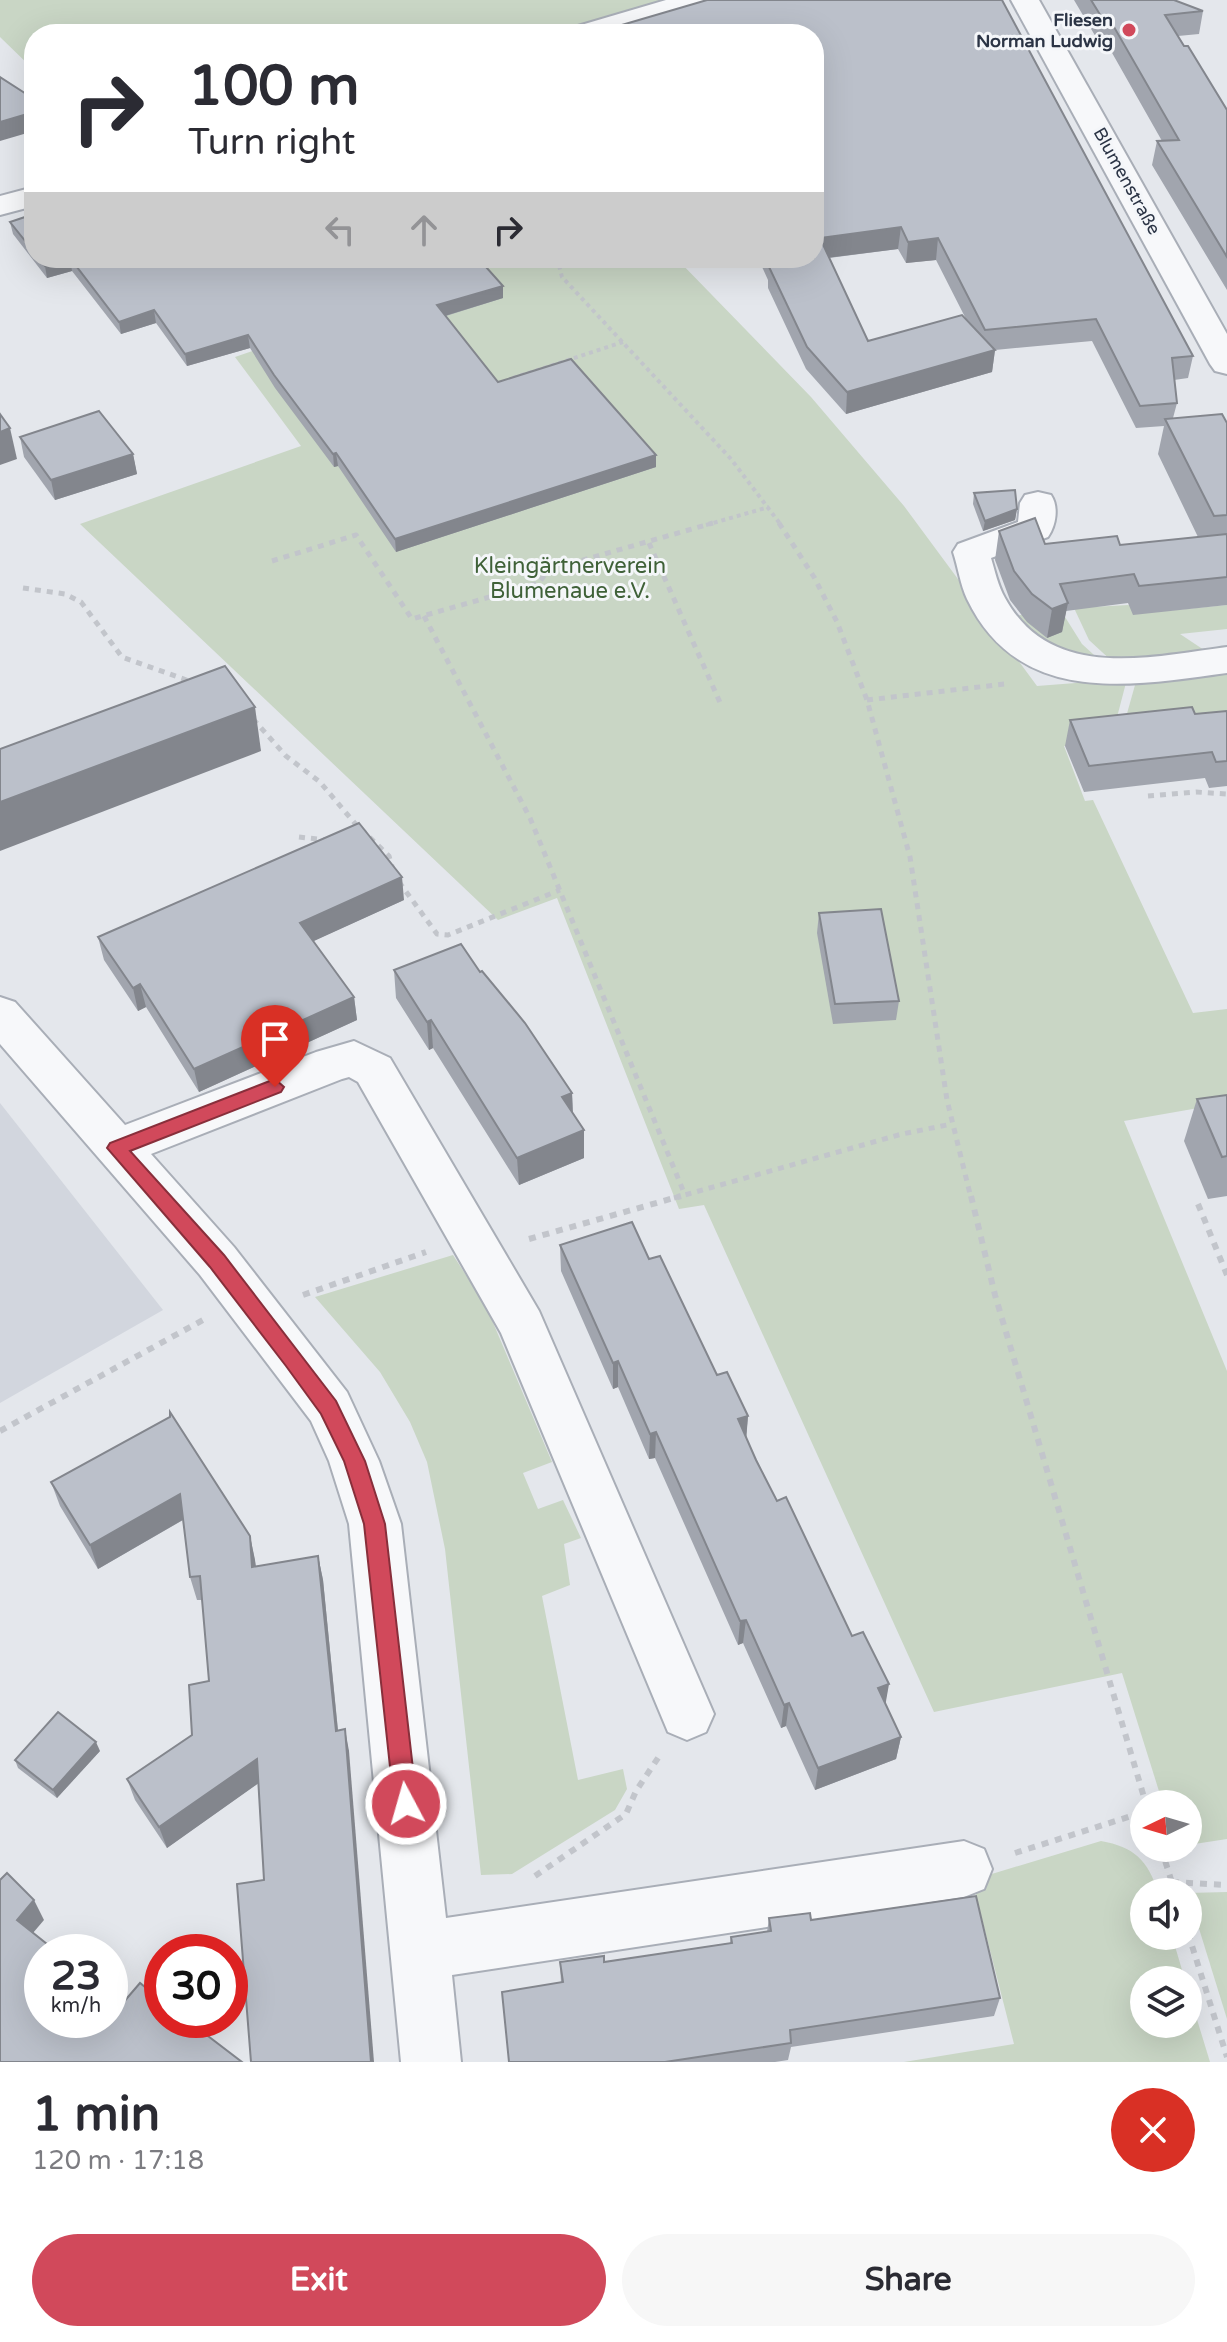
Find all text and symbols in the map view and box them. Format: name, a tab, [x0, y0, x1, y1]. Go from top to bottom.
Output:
place label: Fliesen Norman Ludwig	[976, 9, 1113, 52]
marker: Fliesen Norman Ludwig	[1120, 21, 1138, 39]
text: 100 m	[188, 53, 359, 120]
icon: right	[56, 56, 160, 160]
text: Turn right	[188, 121, 355, 164]
street label: Blumenstraße	[1089, 124, 1165, 238]
icon: left	[318, 208, 362, 252]
icon: ahead	[402, 208, 446, 252]
icon: right	[486, 208, 530, 252]
park label: Kleingärtnerverein Blumenaue e.V.	[474, 553, 666, 604]
pin	[241, 1005, 309, 1087]
icon: arrive	[253, 1017, 297, 1061]
position arrow	[364, 1762, 448, 1846]
north arrow	[1130, 1790, 1202, 1862]
map controls	[1130, 1790, 1202, 2038]
button: sound	[1130, 1878, 1202, 1950]
speed limit sign: 30	[144, 1934, 248, 2038]
text: 23	[51, 1952, 101, 2000]
button: layers	[1130, 1966, 1202, 2038]
text: km/h	[51, 1994, 101, 2018]
text: 1 min	[32, 2086, 160, 2144]
button: close	[1111, 2088, 1195, 2172]
text: 120 m · 17:18	[32, 2145, 204, 2176]
button: Exit	[32, 2234, 606, 2326]
button: Share	[622, 2234, 1195, 2326]

